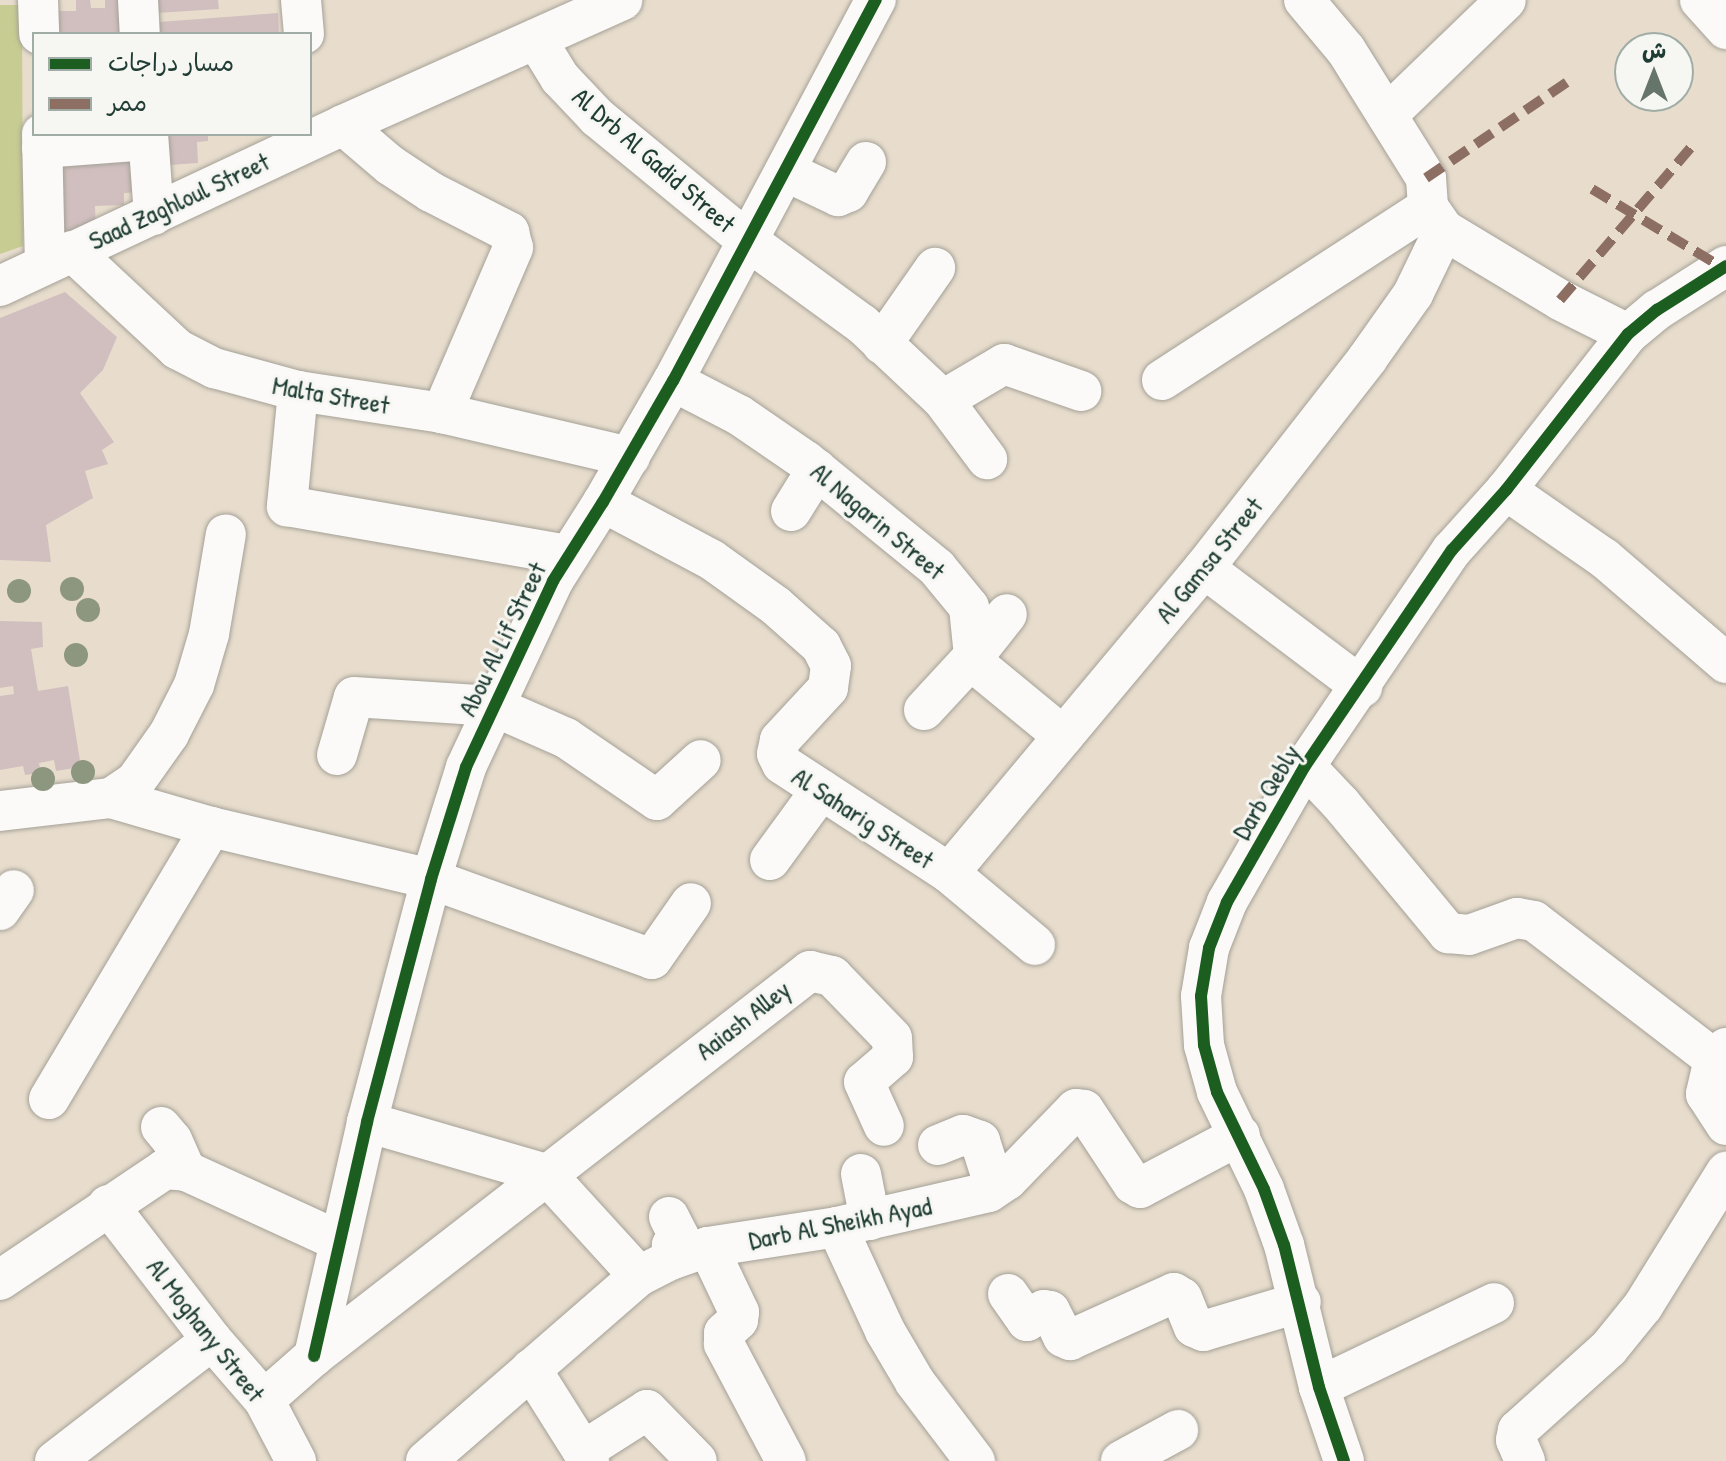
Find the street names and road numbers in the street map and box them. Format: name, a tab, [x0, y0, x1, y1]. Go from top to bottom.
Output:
street label: Al Drb Al Gadid Street	[566, 81, 742, 239]
street label: Saad Zaghloul Street	[84, 146, 274, 256]
street label: Malta Street	[270, 369, 392, 421]
street label: Al Nagarin Street	[805, 456, 951, 586]
street label: Al Gamsa Street	[1149, 491, 1269, 629]
street label: Abou Al Lif Street	[451, 557, 553, 721]
street label: Darb Qebly	[1226, 739, 1306, 845]
street label: Al Saharig Street	[786, 761, 940, 875]
street label: Aaiash Alley	[690, 974, 796, 1066]
street label: Darb Al Sheikh Ayad	[746, 1190, 934, 1256]
street label: Al Moghany Street	[140, 1252, 272, 1408]

